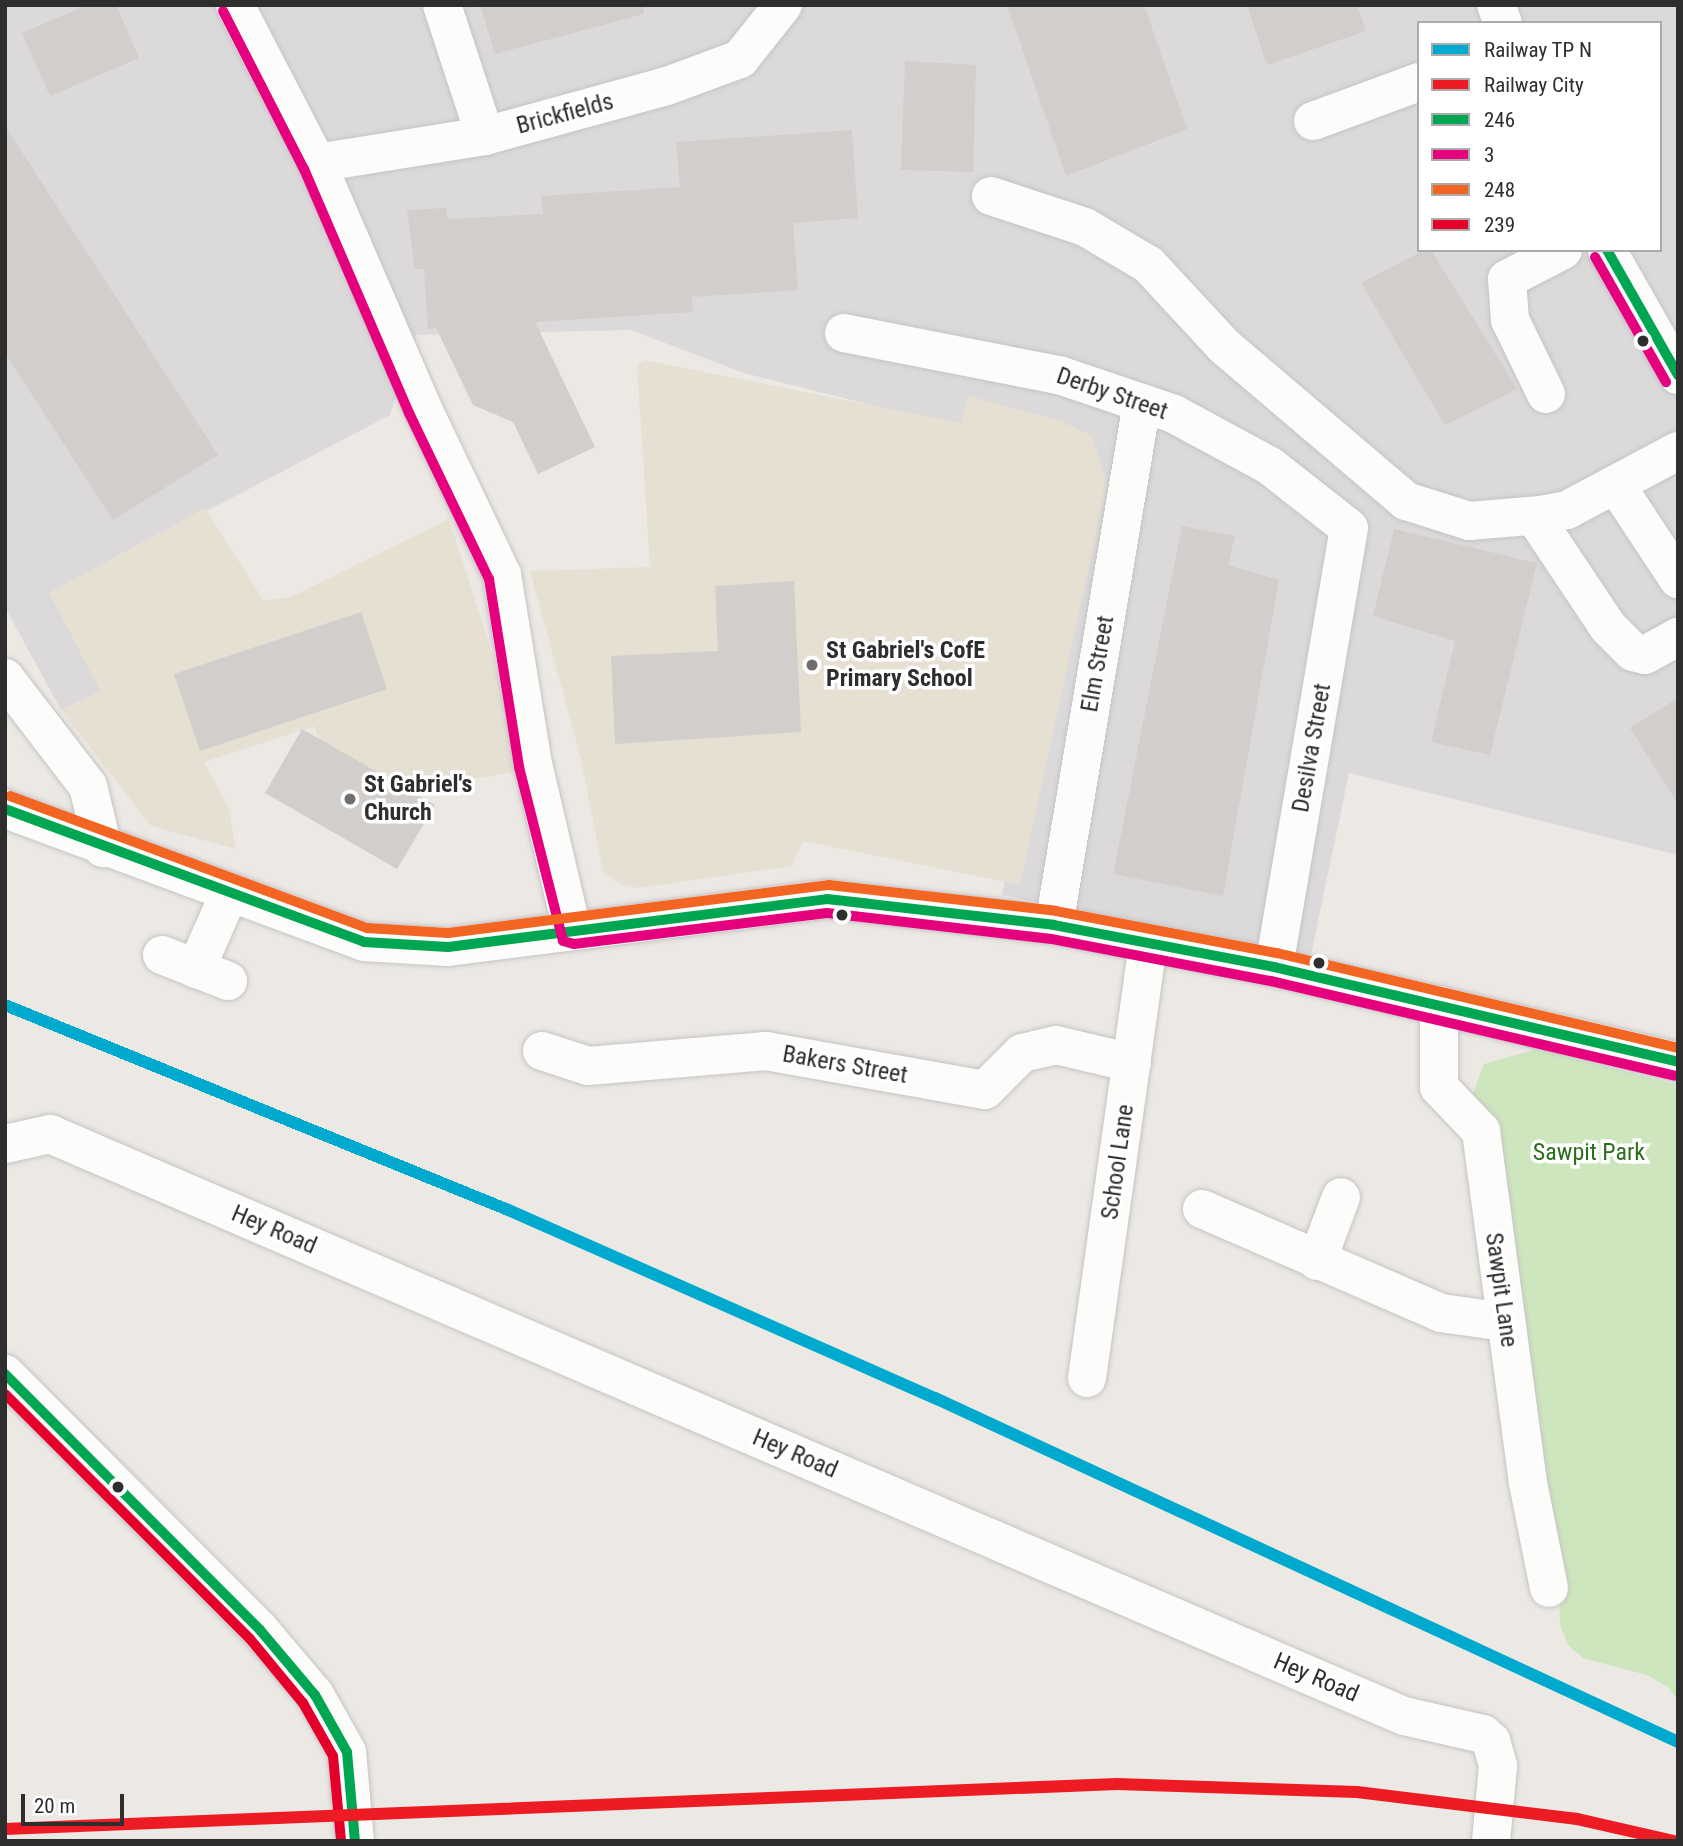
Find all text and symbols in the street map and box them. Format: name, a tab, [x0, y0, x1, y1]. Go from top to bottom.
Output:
legend	[1417, 21, 1662, 252]
text: Railway TP N	[1484, 38, 1592, 62]
text: Railway City	[1484, 73, 1584, 97]
street label: Brickfields	[513, 87, 617, 141]
text: 246	[1484, 108, 1515, 132]
text: 3	[1484, 143, 1494, 167]
text: 248	[1484, 178, 1515, 202]
text: 239	[1484, 213, 1515, 237]
unlabelled marker	[1636, 334, 1650, 348]
street label: Derby Street	[1053, 362, 1171, 426]
street label: Elm Street	[1075, 614, 1121, 714]
place label: St Gabriel's CofE Primary School	[826, 637, 985, 693]
marker: St Gabriel's CofE Primary School	[804, 657, 820, 673]
street label: Desilva Street	[1287, 681, 1337, 815]
place label: St Gabriel's Church	[364, 771, 472, 827]
marker: St Gabriel's Church	[342, 791, 358, 807]
unlabelled marker	[835, 908, 849, 922]
unlabelled marker	[1312, 956, 1326, 970]
street label: Bakers Street	[780, 1040, 910, 1090]
street label: School Lane	[1096, 1103, 1140, 1221]
park label: Sawpit Park	[1533, 1139, 1645, 1167]
street label: Hey Road	[227, 1199, 321, 1261]
street label: Sawpit Lane	[1479, 1231, 1523, 1349]
street label: Hey Road	[748, 1423, 842, 1485]
unlabelled marker	[111, 1480, 125, 1494]
street label: Hey Road	[1269, 1647, 1363, 1709]
scale bar	[24, 1780, 128, 1824]
text: 20 m	[34, 1794, 75, 1818]

